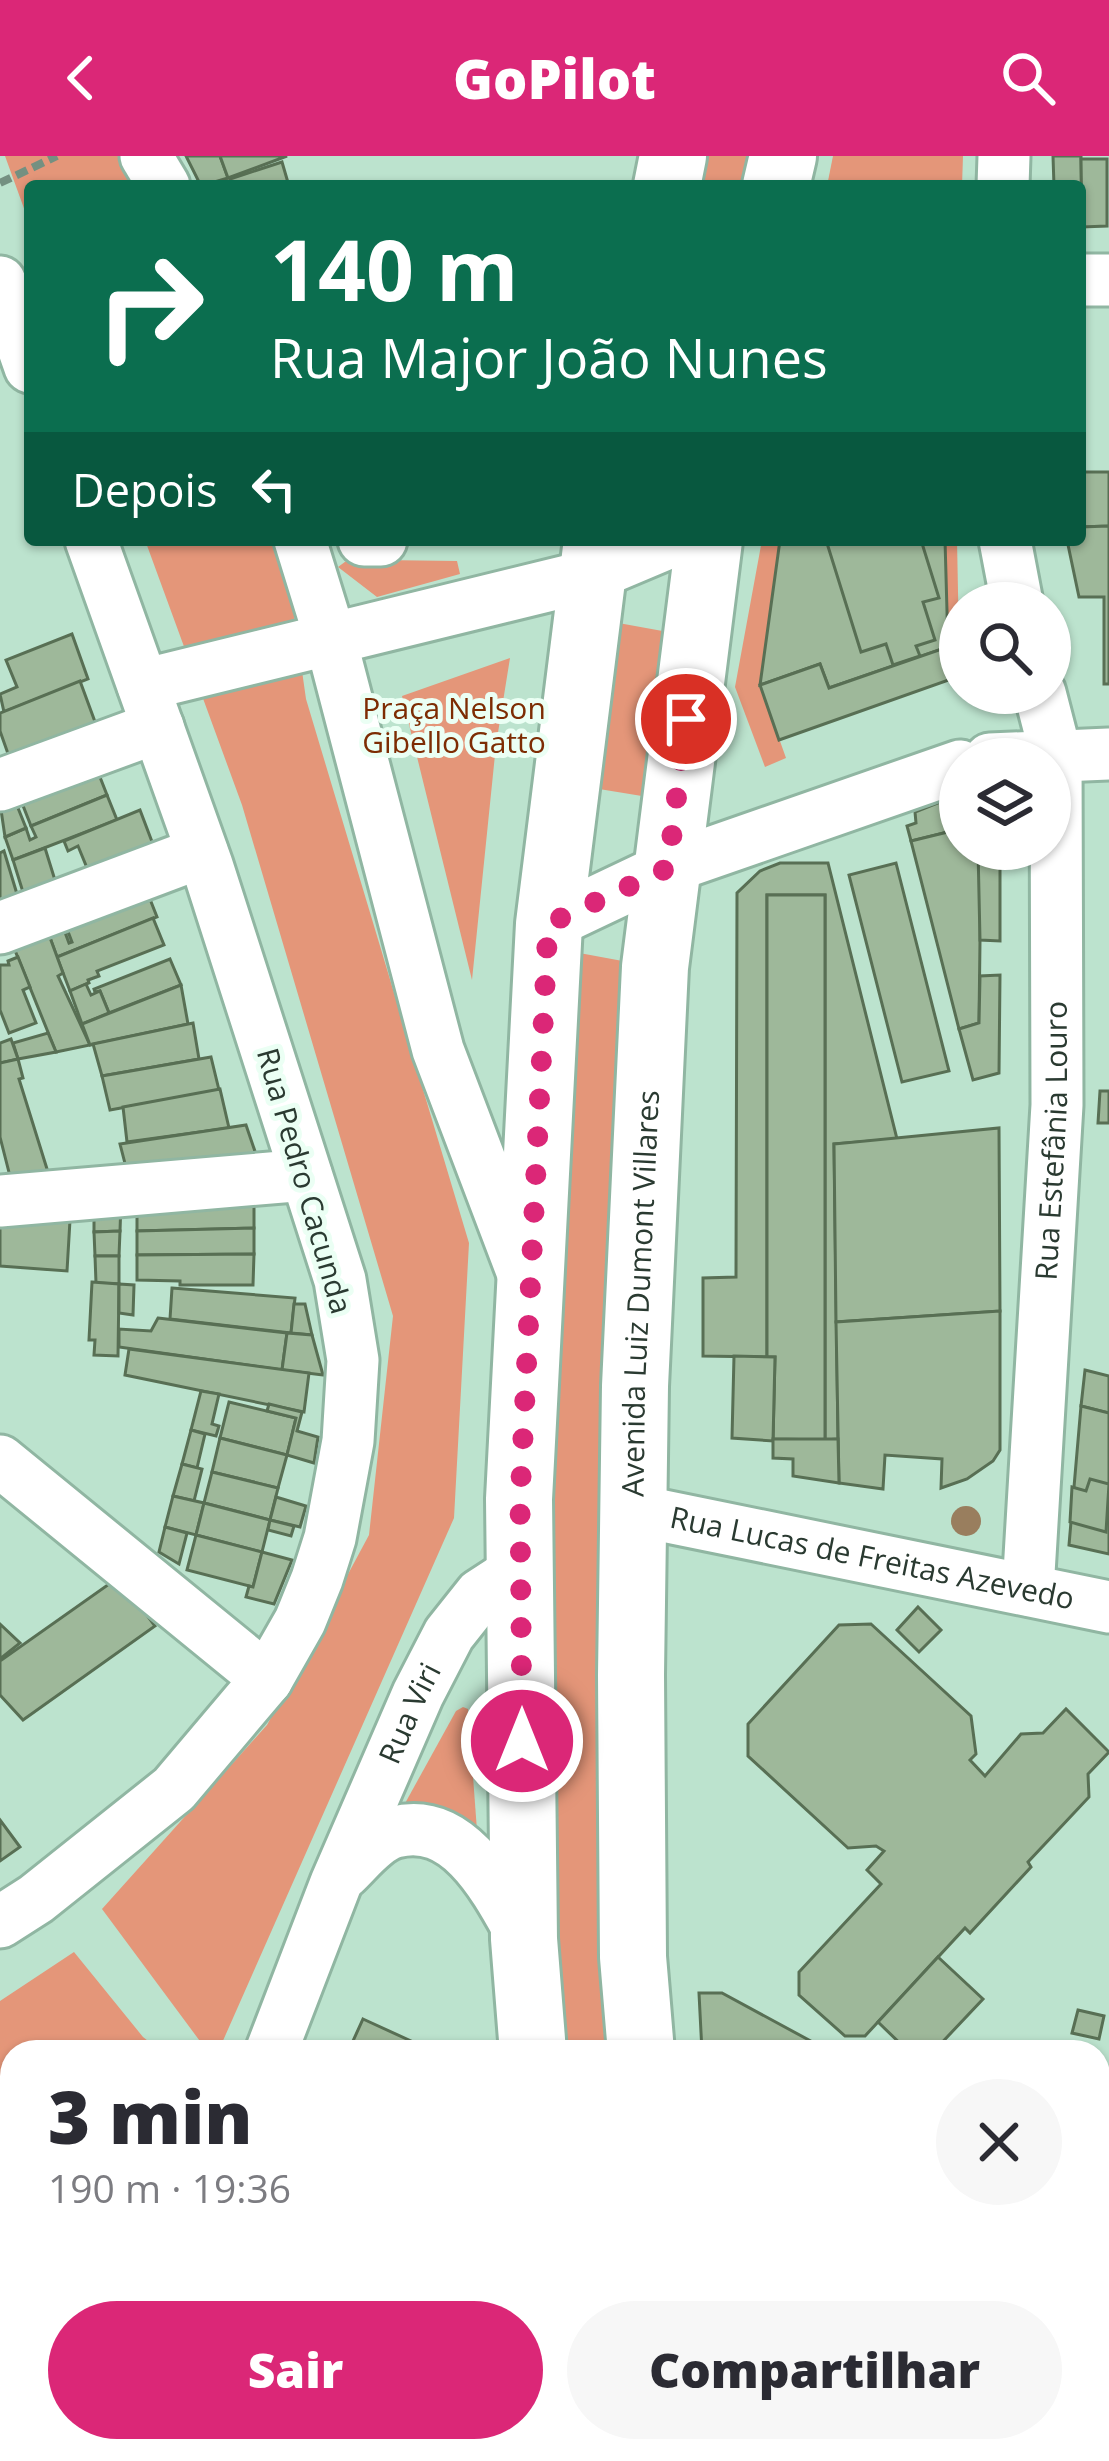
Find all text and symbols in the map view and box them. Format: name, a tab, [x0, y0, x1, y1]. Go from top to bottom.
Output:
text: GoPilot	[453, 41, 656, 115]
icon: back	[48, 45, 114, 111]
icon: search	[995, 45, 1061, 111]
text: 140 m	[270, 211, 518, 326]
icon: right	[72, 228, 228, 384]
text: Rua Major João Nunes	[270, 320, 828, 394]
icon: left	[241, 456, 307, 522]
text: Depois	[72, 459, 217, 520]
map controls	[939, 582, 1071, 870]
button: search	[939, 582, 1071, 714]
pin	[635, 668, 737, 770]
icon: arrive	[653, 686, 719, 752]
park label: Praça Nelson Gibello Gatto	[362, 687, 546, 762]
button: layers	[939, 738, 1071, 870]
street label: Rua Estefânia Louro	[1025, 1001, 1076, 1281]
street label: Rua Pedro Cacunda	[248, 1043, 363, 1318]
street label: Avenida Luiz Dumont Villares	[611, 1089, 668, 1497]
street label: Rua Lucas de Freitas Azevedo	[667, 1496, 1078, 1618]
street label: Rua Viri	[368, 1655, 450, 1770]
position arrow	[459, 1678, 585, 1804]
text: 3 min	[48, 2067, 253, 2165]
button: close	[936, 2079, 1062, 2205]
text: 190 m · 19:36	[48, 2161, 291, 2214]
button: Sair	[48, 2301, 543, 2439]
button: Compartilhar	[567, 2301, 1062, 2439]

